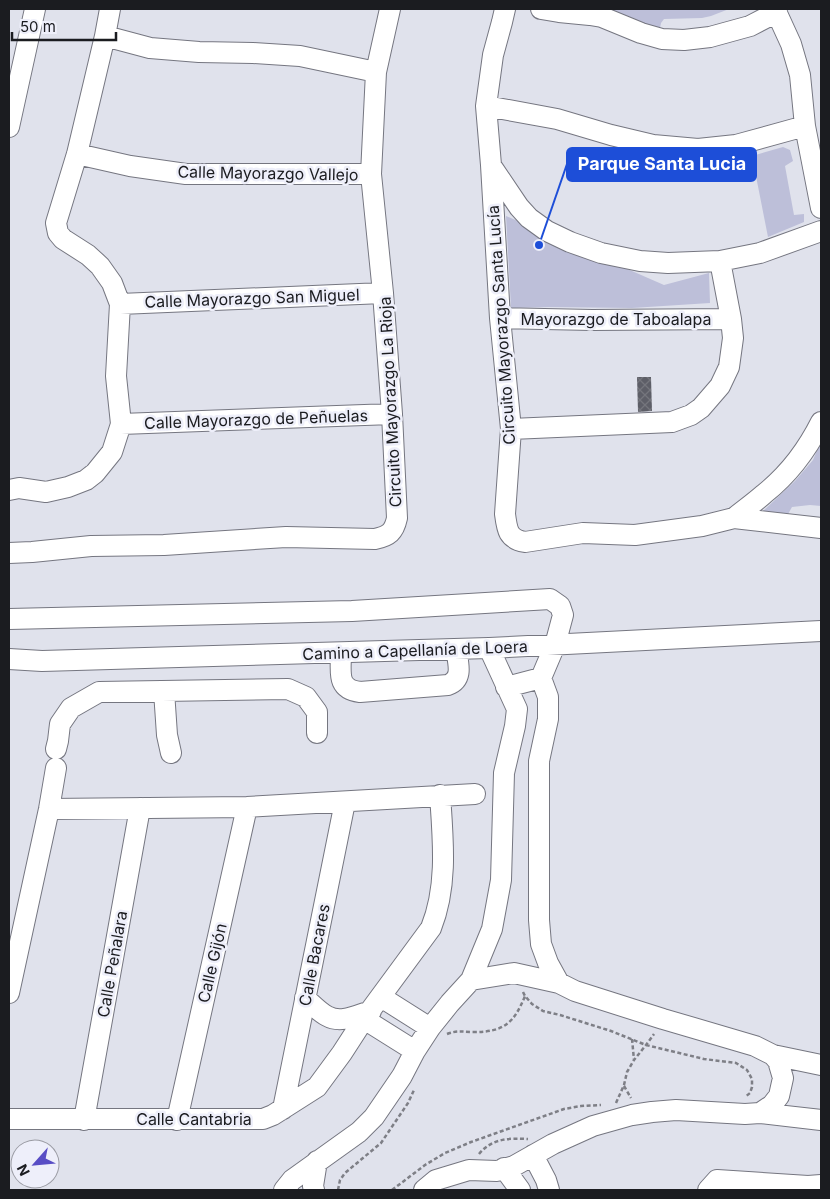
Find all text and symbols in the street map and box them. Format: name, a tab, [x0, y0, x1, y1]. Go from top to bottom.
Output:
scale bar	[12, 10, 116, 42]
text: 50 m	[20, 17, 56, 36]
callout: Parque Santa Lucia	[567, 148, 756, 181]
text: Parque Santa Lucia	[578, 153, 746, 174]
street label: Calle Mayorazgo Vallejo	[177, 161, 359, 185]
street label: Circuito Mayorazgo Santa Lucía	[483, 205, 519, 445]
street label: Calle Mayorazgo San Miguel	[144, 284, 360, 312]
street label: Circuito Mayorazgo La Rioja	[374, 296, 406, 508]
street label: Mayorazgo de Taboalapa	[520, 309, 712, 329]
street label: Calle Mayorazgo de Peñuelas	[144, 405, 368, 433]
street label: Camino a Capellanía de Loera	[302, 636, 528, 664]
street label: Calle Bacares	[294, 902, 334, 1008]
street label: Calle Peñalara	[93, 909, 131, 1019]
street label: Calle Gijón	[193, 921, 231, 1005]
street label: Calle Cantabria	[136, 1109, 252, 1129]
north arrow	[10, 1139, 60, 1189]
text: N	[13, 1162, 33, 1179]

